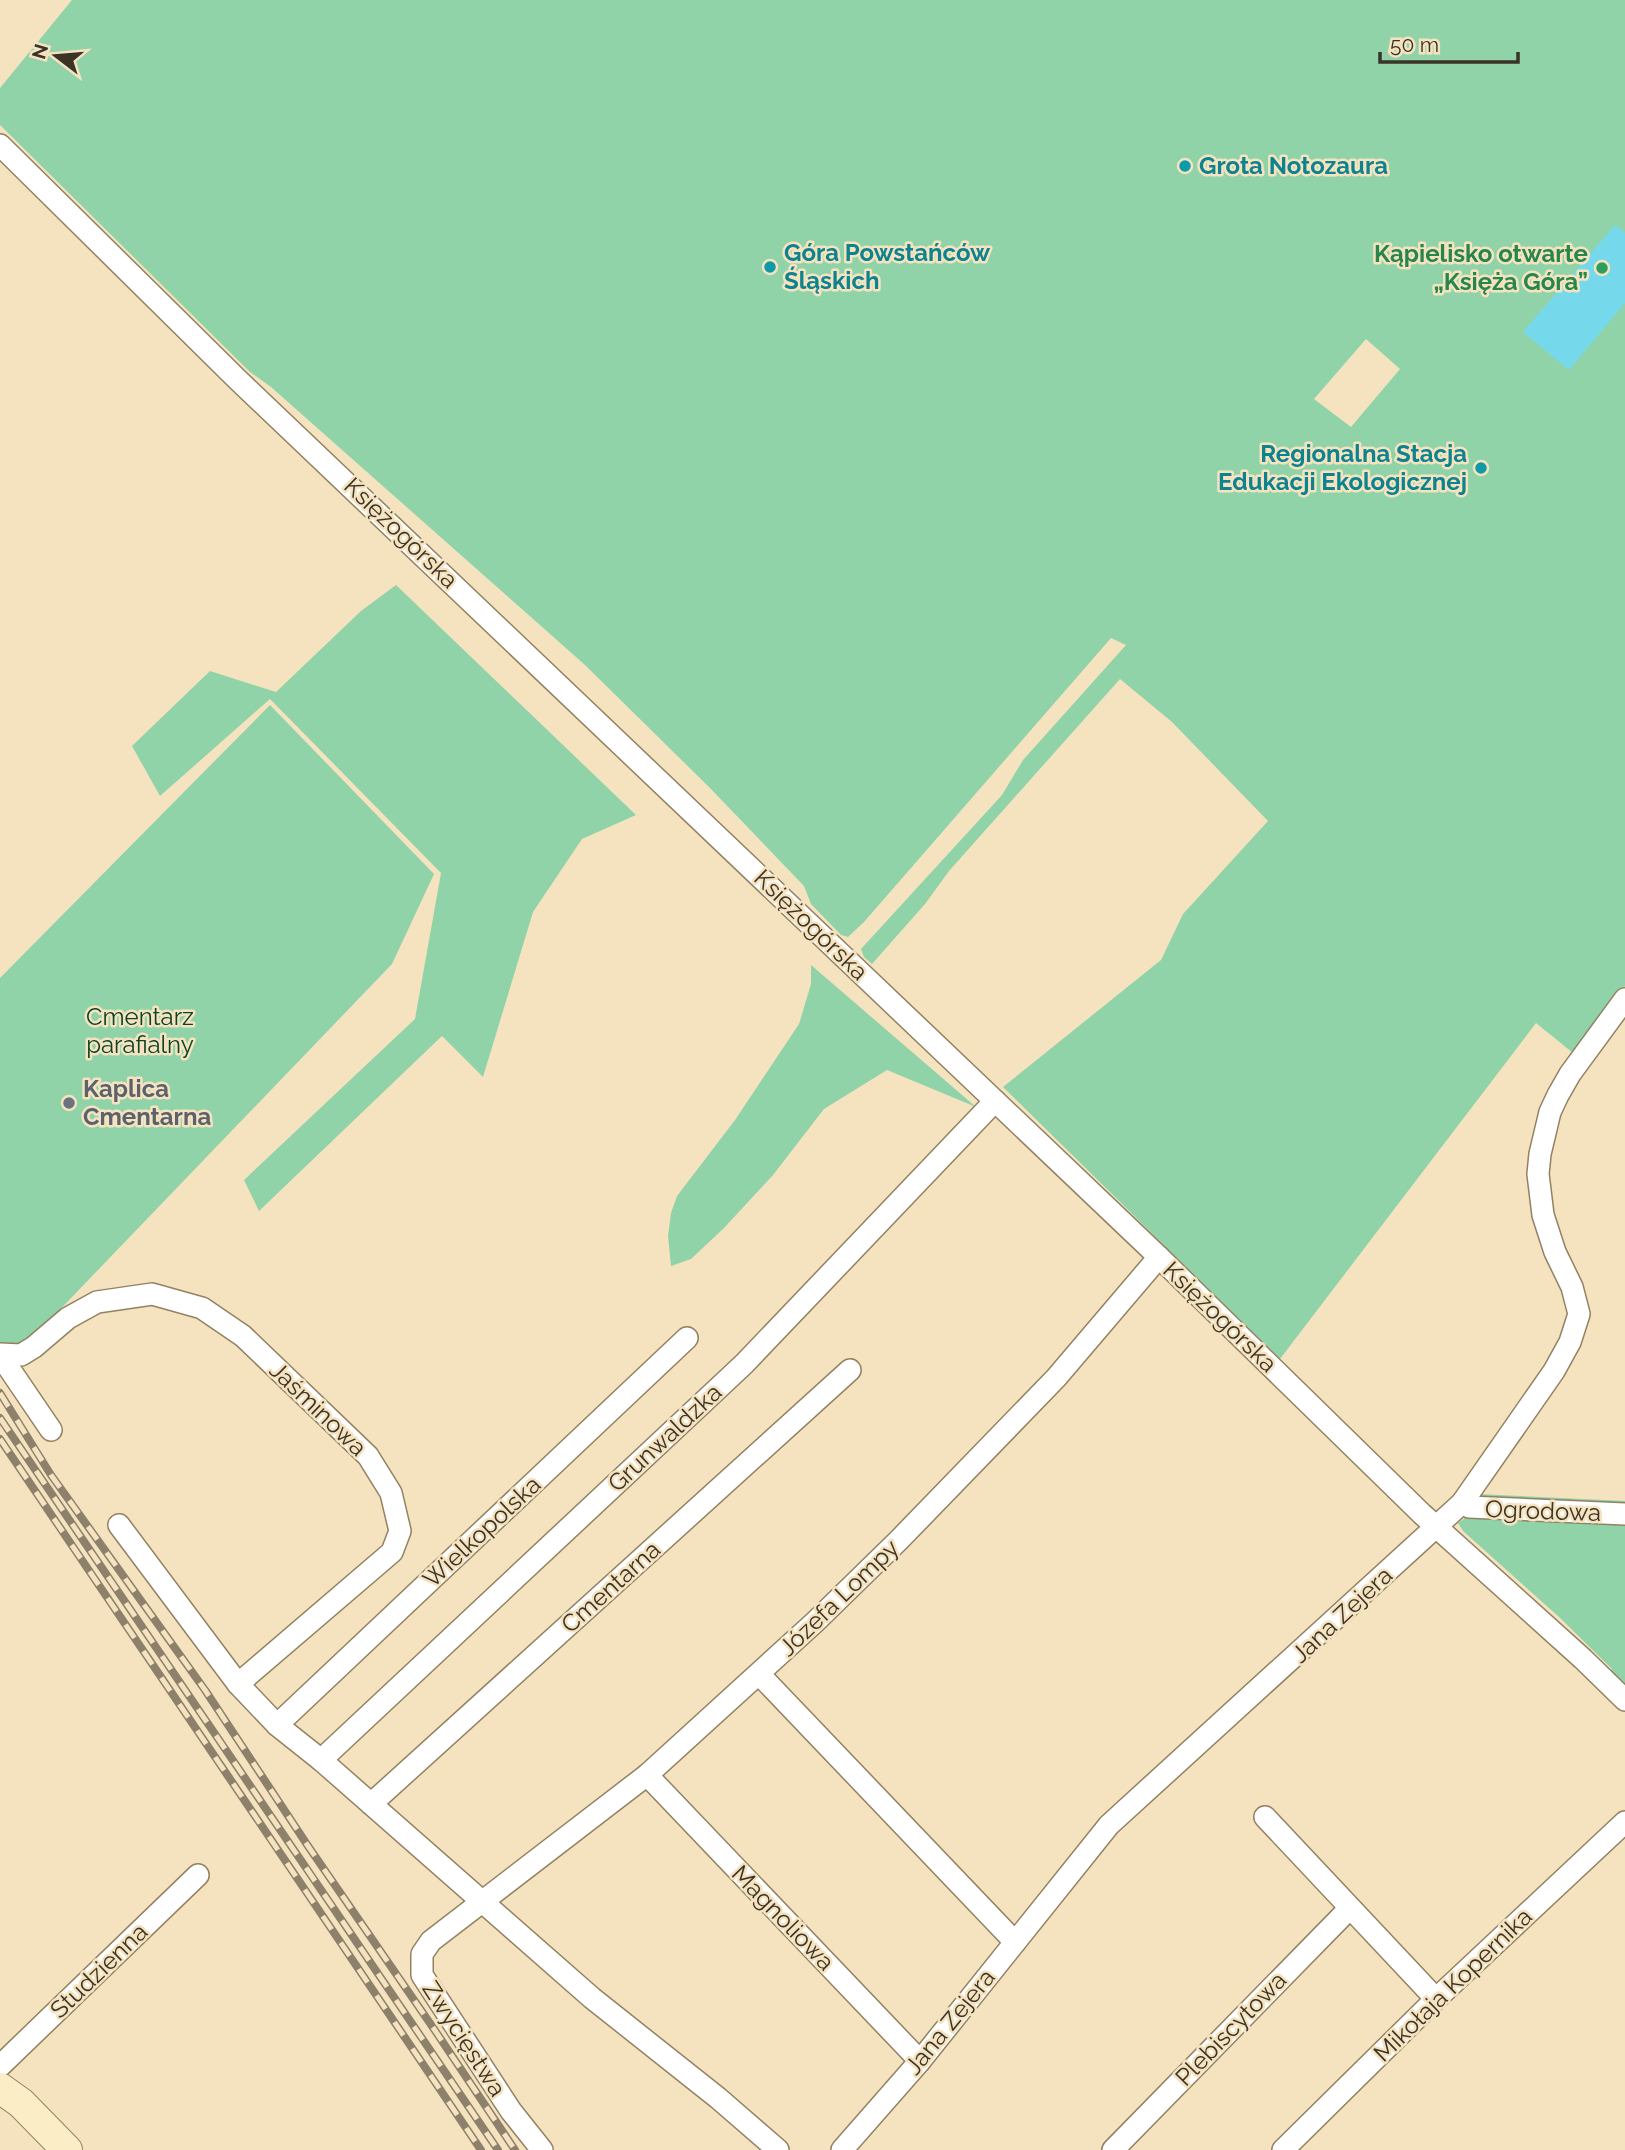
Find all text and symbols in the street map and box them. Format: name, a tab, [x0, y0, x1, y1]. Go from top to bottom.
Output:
north arrow	[21, 21, 91, 91]
scale bar	[1380, 21, 1518, 65]
text: 50 m	[1390, 32, 1439, 57]
text: N	[27, 41, 52, 61]
place label: Grota Notozaura	[1199, 151, 1388, 180]
marker: Grota Notozaura	[1177, 158, 1193, 174]
place label: Góra Powstańców Śląskich	[784, 238, 991, 295]
place label: Kąpielisko otwarte „Księża Góra”	[1374, 239, 1588, 296]
marker: Góra Powstańców Śląskich	[762, 259, 778, 275]
marker: Kąpielisko otwarte „Księża Góra”	[1594, 260, 1610, 276]
place label: Regionalna Stacja Edukacji Ekologicznej	[1218, 439, 1467, 496]
marker: Regionalna Stacja Edukacji Ekologicznej	[1473, 460, 1489, 476]
street label: Księżogórska	[338, 471, 464, 594]
street label: Księżogórska	[748, 863, 874, 986]
park label: Cmentarz parafialny	[86, 1002, 194, 1059]
place label: Kaplica Cmentarna	[83, 1074, 211, 1131]
marker: Kaplica Cmentarna	[61, 1095, 77, 1111]
street label: Księżogórska	[1157, 1255, 1283, 1378]
street label: Jaśminowa	[264, 1355, 373, 1462]
street label: Grunwaldzka	[602, 1378, 728, 1498]
street label: Wielkopolska	[417, 1470, 546, 1593]
street label: Ogrodowa	[1484, 1494, 1602, 1527]
street label: Józefa Lompy	[773, 1533, 905, 1662]
street label: Cmentarna	[555, 1535, 666, 1639]
street label: Jana Zejera	[1285, 1561, 1398, 1669]
street label: Magnoliowa	[726, 1859, 841, 1976]
street label: Mikołaja Kopernika	[1368, 1902, 1538, 2068]
street label: Studzienna	[44, 1917, 153, 2024]
street label: Jana Zejera	[898, 1963, 1001, 2080]
street label: Plebiscytowa	[1169, 1966, 1292, 2092]
street label: Zwycięstwa	[417, 1976, 512, 2102]

